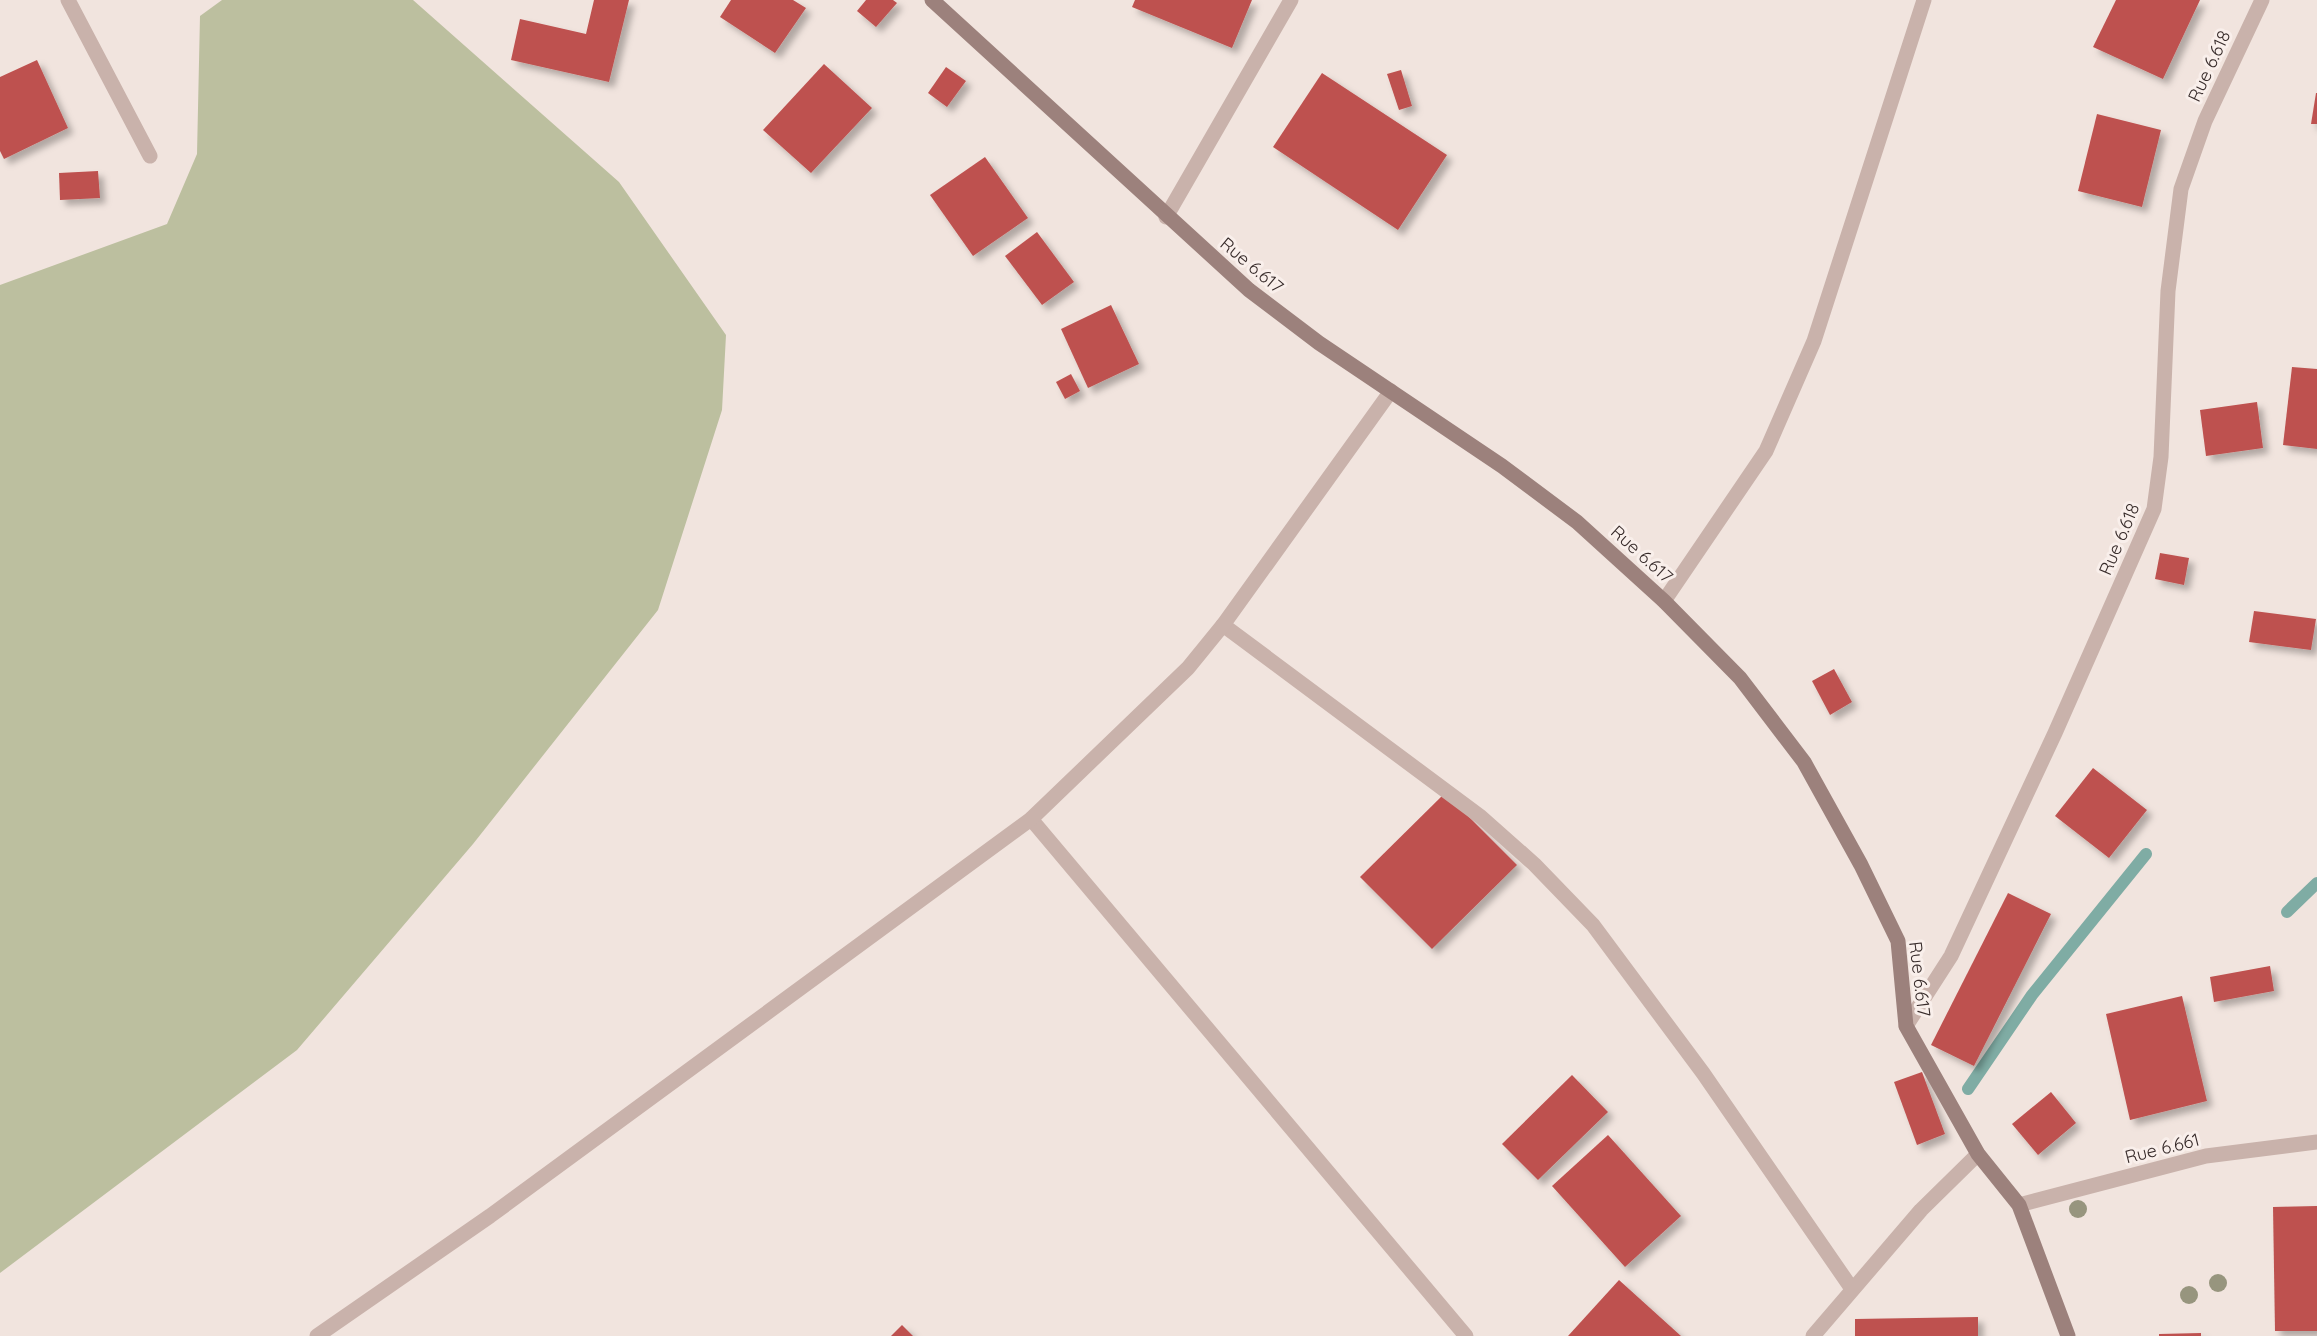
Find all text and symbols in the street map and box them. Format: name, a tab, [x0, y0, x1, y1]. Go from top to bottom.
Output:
street label: Rue 6.618	[2182, 27, 2236, 105]
street label: Rue 6.617	[1216, 232, 1288, 298]
street label: Rue 6.618	[2094, 499, 2144, 579]
street label: Rue 6.617	[1606, 520, 1678, 588]
street label: Rue 6.617	[1904, 940, 1936, 1018]
street label: Rue 6.661	[2122, 1128, 2202, 1168]

